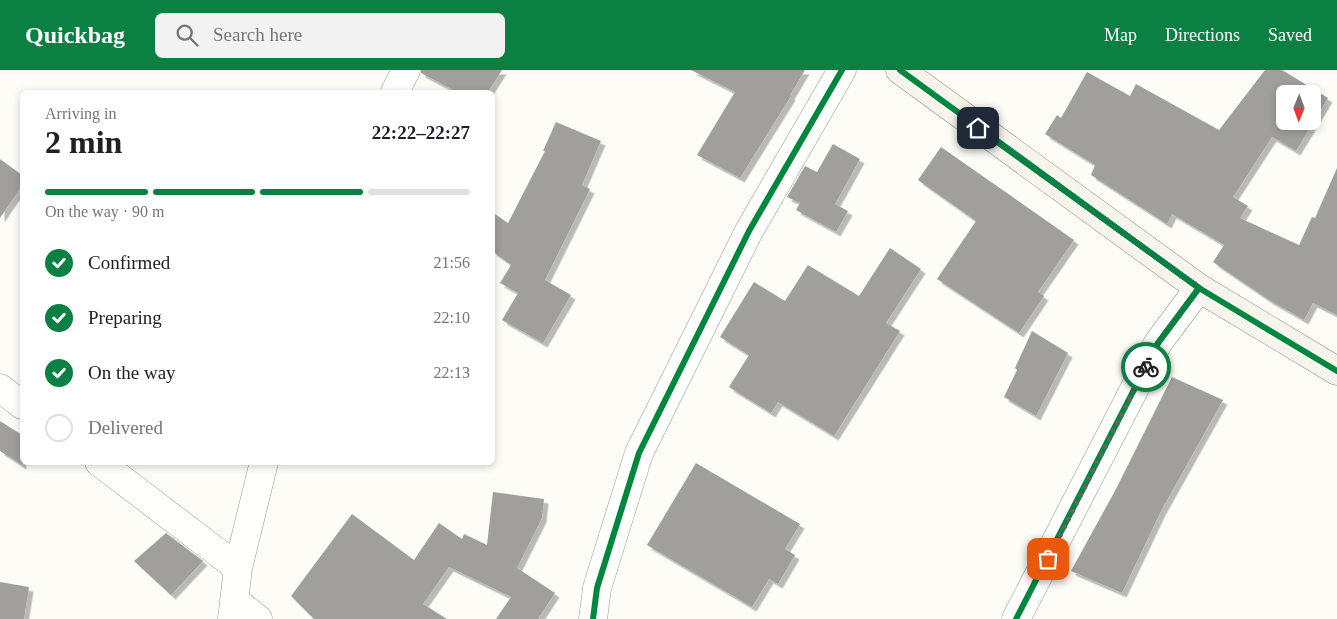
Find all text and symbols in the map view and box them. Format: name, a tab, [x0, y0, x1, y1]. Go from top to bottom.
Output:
search box	[155, 13, 505, 58]
icon: search	[173, 21, 201, 49]
text: Quickbag	[25, 22, 125, 48]
text: Search here	[213, 24, 302, 45]
text: Map	[1104, 25, 1137, 45]
text: Directions	[1165, 25, 1240, 45]
text: Saved	[1268, 25, 1312, 45]
north arrow	[1276, 85, 1321, 130]
map controls	[1276, 85, 1321, 130]
text: Arriving in	[45, 105, 117, 122]
pin	[957, 107, 999, 149]
icon: home	[964, 114, 992, 142]
text: 22:22–22:27	[372, 122, 470, 143]
text: 2 min	[45, 124, 122, 160]
text: On the way · 90 m	[45, 203, 165, 220]
icon: check	[45, 249, 73, 277]
text: Confirmed	[88, 252, 170, 273]
text: 21:56	[434, 254, 470, 271]
icon: check	[45, 304, 73, 332]
text: Preparing	[88, 307, 162, 328]
text: 22:10	[434, 309, 470, 326]
courier	[1121, 342, 1171, 392]
icon: bike	[1132, 353, 1160, 381]
icon: check	[45, 359, 73, 387]
text: On the way	[88, 362, 176, 383]
text: 22:13	[434, 364, 470, 381]
text: Delivered	[88, 417, 163, 438]
pin	[1027, 538, 1069, 580]
icon: bag	[1034, 545, 1062, 573]

